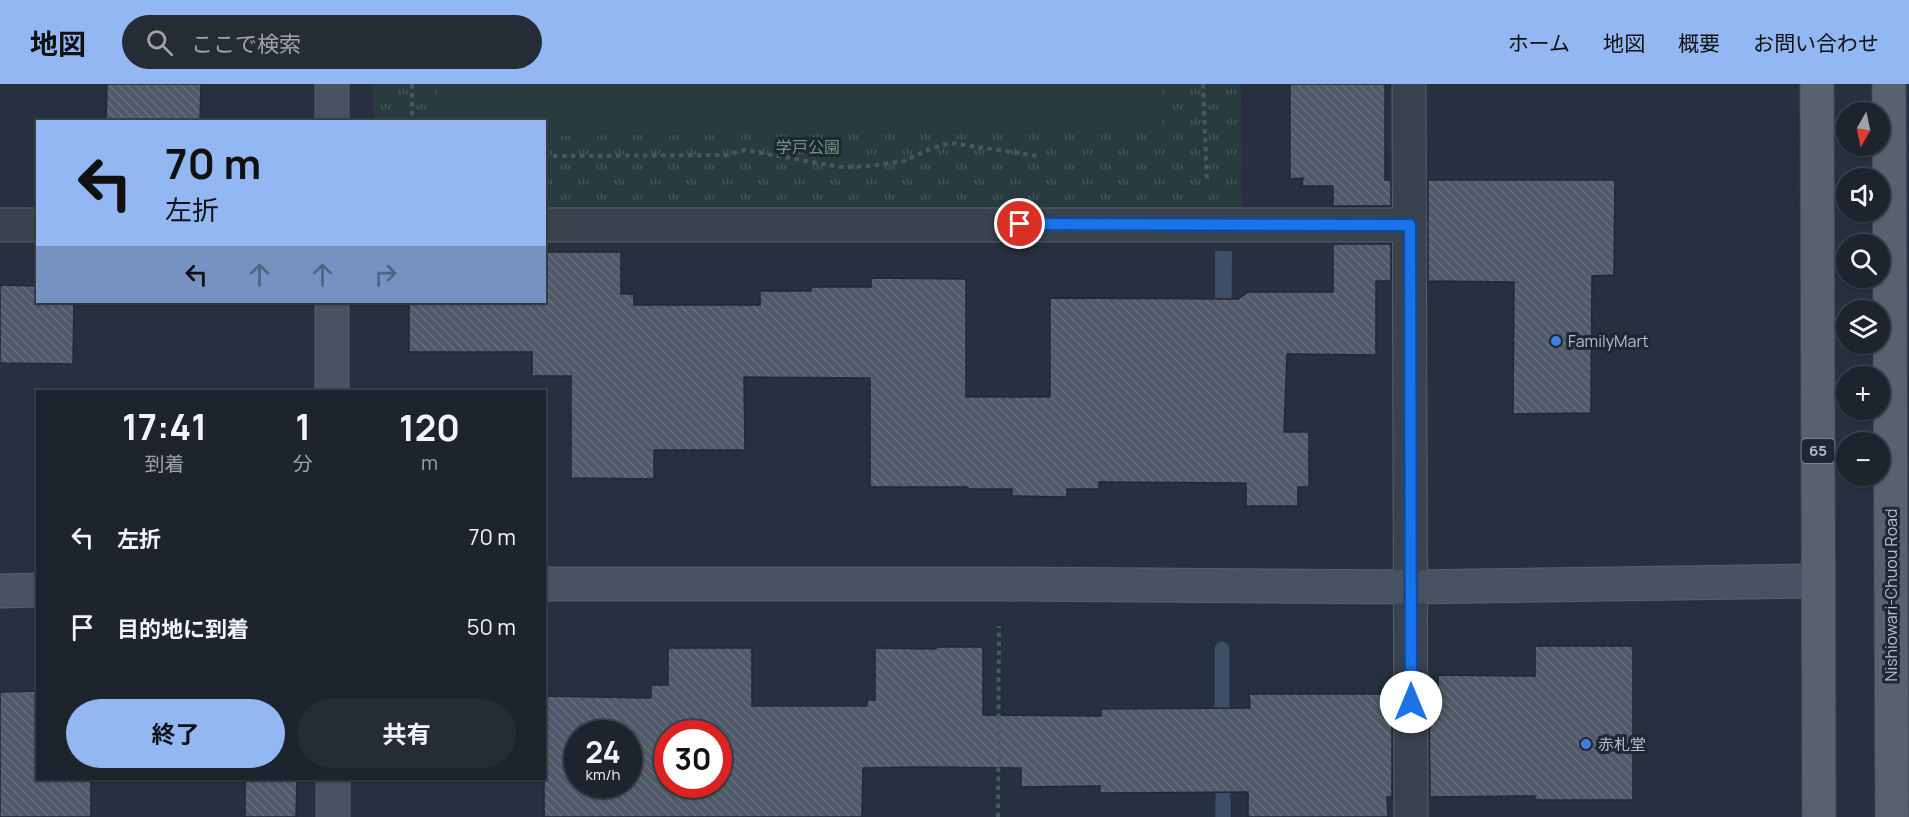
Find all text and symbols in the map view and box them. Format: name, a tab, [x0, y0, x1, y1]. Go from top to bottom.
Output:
search box	[122, 15, 542, 69]
text: 地図	[30, 24, 86, 62]
icon: search	[143, 26, 176, 59]
text: ここで検索	[191, 29, 301, 59]
text: ホーム	[1508, 29, 1570, 57]
text: 地図	[1603, 29, 1645, 57]
text: 概要	[1678, 29, 1720, 57]
text: お問い合わせ	[1753, 29, 1879, 57]
north arrow	[1836, 102, 1890, 156]
map controls	[1836, 102, 1890, 486]
text: 70 m	[165, 134, 261, 192]
park label: 学戸公園	[776, 136, 840, 158]
icon: left	[66, 144, 144, 222]
button: sound	[1836, 168, 1890, 222]
text: 左折	[165, 191, 219, 228]
pin	[994, 198, 1045, 249]
icon: arrive	[1003, 207, 1036, 240]
button: search	[1836, 234, 1890, 288]
icon: left	[180, 258, 213, 291]
icon: ahead	[243, 258, 276, 291]
icon: ahead	[306, 258, 339, 291]
icon: right	[369, 258, 402, 291]
button: layers	[1836, 300, 1890, 354]
place label: FamilyMart	[1568, 330, 1649, 352]
marker: FamilyMart	[1549, 334, 1563, 348]
button: +	[1836, 366, 1890, 420]
text: 17:41	[122, 402, 207, 451]
text: 1	[295, 402, 311, 451]
text: 120	[399, 403, 460, 452]
button: −	[1836, 432, 1890, 486]
road number: 65	[1802, 439, 1834, 463]
text: m	[421, 449, 438, 476]
text: 到着	[145, 450, 185, 477]
text: 分	[293, 450, 313, 477]
street label: Nishiowari-Chuou Road	[1880, 509, 1902, 681]
icon: left	[66, 521, 99, 554]
text: 70 m	[468, 522, 516, 552]
text: 左折	[117, 524, 161, 554]
icon: arrive	[66, 611, 99, 644]
text: 50 m	[467, 612, 516, 642]
text: 目的地に到着	[117, 614, 249, 644]
position arrow	[1379, 670, 1443, 734]
button: 終了	[66, 699, 285, 768]
button: 共有	[297, 699, 516, 768]
speed limit sign: 30	[654, 720, 732, 798]
text: 24	[585, 731, 621, 772]
place label: 赤札堂	[1598, 733, 1646, 755]
marker: 赤札堂	[1579, 737, 1593, 751]
text: km/h	[586, 764, 620, 785]

